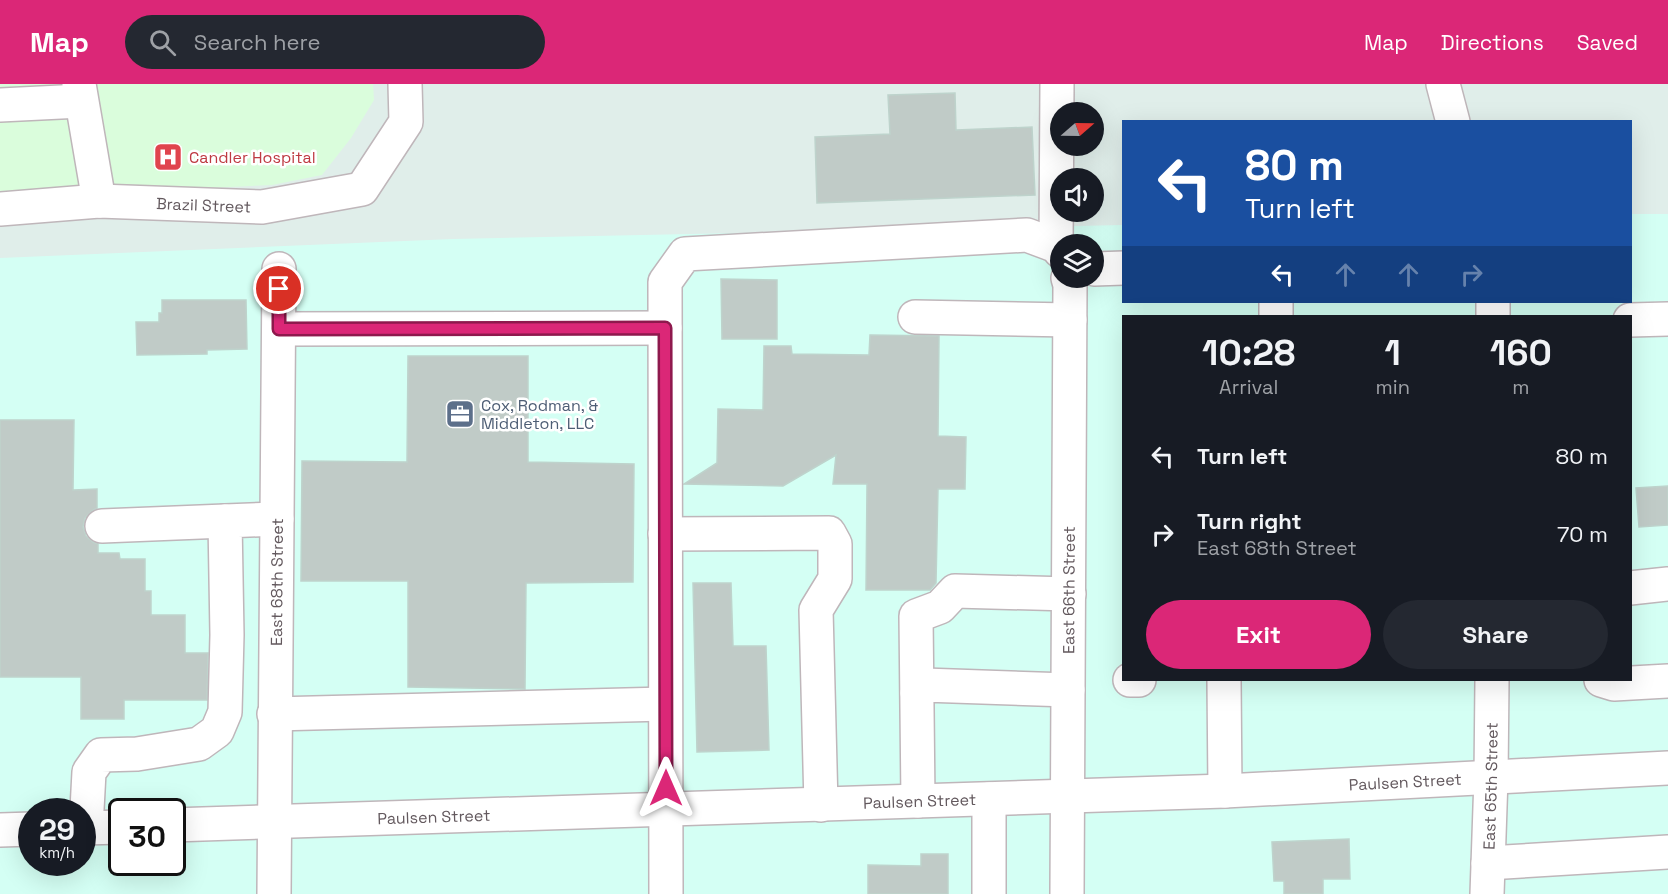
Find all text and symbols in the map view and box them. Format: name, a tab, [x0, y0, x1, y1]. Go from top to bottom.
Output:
search box	[125, 15, 545, 69]
text: Map	[30, 24, 89, 60]
icon: search	[146, 26, 179, 59]
text: Search here	[194, 28, 321, 56]
text: Map	[1364, 29, 1408, 56]
text: Directions	[1441, 29, 1544, 56]
text: Saved	[1577, 29, 1638, 56]
north arrow	[1050, 102, 1104, 156]
map controls	[1050, 102, 1104, 288]
text: 80 m	[1245, 139, 1344, 192]
hospital icon: Candler Hospital	[152, 141, 184, 173]
icon: left	[1146, 144, 1224, 222]
place label: Candler Hospital	[189, 147, 316, 168]
button: sound	[1050, 168, 1104, 222]
text: Turn left	[1245, 191, 1355, 226]
street label: Brazil Street	[156, 193, 251, 218]
button: layers	[1050, 234, 1104, 288]
icon: left	[1266, 258, 1299, 291]
icon: ahead	[1329, 258, 1362, 291]
icon: ahead	[1392, 258, 1425, 291]
icon: right	[1455, 258, 1488, 291]
pin	[253, 263, 304, 314]
icon: arrive	[262, 272, 295, 305]
text: 10:28	[1202, 330, 1295, 376]
text: 1	[1385, 330, 1401, 376]
text: 160	[1490, 330, 1552, 376]
text: Arrival	[1219, 374, 1278, 400]
text: min	[1376, 374, 1410, 400]
text: m	[1512, 374, 1530, 400]
place label: Cox, Rodman, & Middleton, LLC	[481, 395, 598, 434]
office icon: Cox, Rodman, & Middleton, LLC	[444, 398, 476, 430]
icon: left	[1146, 440, 1179, 473]
text: Turn left	[1197, 442, 1287, 470]
text: 80 m	[1556, 442, 1608, 470]
text: Turn right	[1197, 507, 1302, 535]
street label: East 68th Street	[266, 518, 288, 646]
icon: right	[1146, 518, 1179, 551]
text: 70 m	[1557, 520, 1608, 548]
street label: East 66th Street	[1058, 526, 1080, 654]
text: East 68th Street	[1197, 535, 1357, 561]
button: Exit	[1146, 600, 1371, 669]
button: Share	[1383, 600, 1608, 669]
street label: East 65th Street	[1479, 722, 1503, 850]
position arrow	[634, 756, 698, 820]
street label: Paulsen Street	[1348, 769, 1462, 796]
street label: Paulsen Street	[863, 789, 976, 814]
speed limit sign: 30	[108, 798, 186, 876]
street label: Paulsen Street	[377, 805, 491, 829]
text: 29	[39, 810, 75, 849]
text: km/h	[39, 843, 75, 862]

